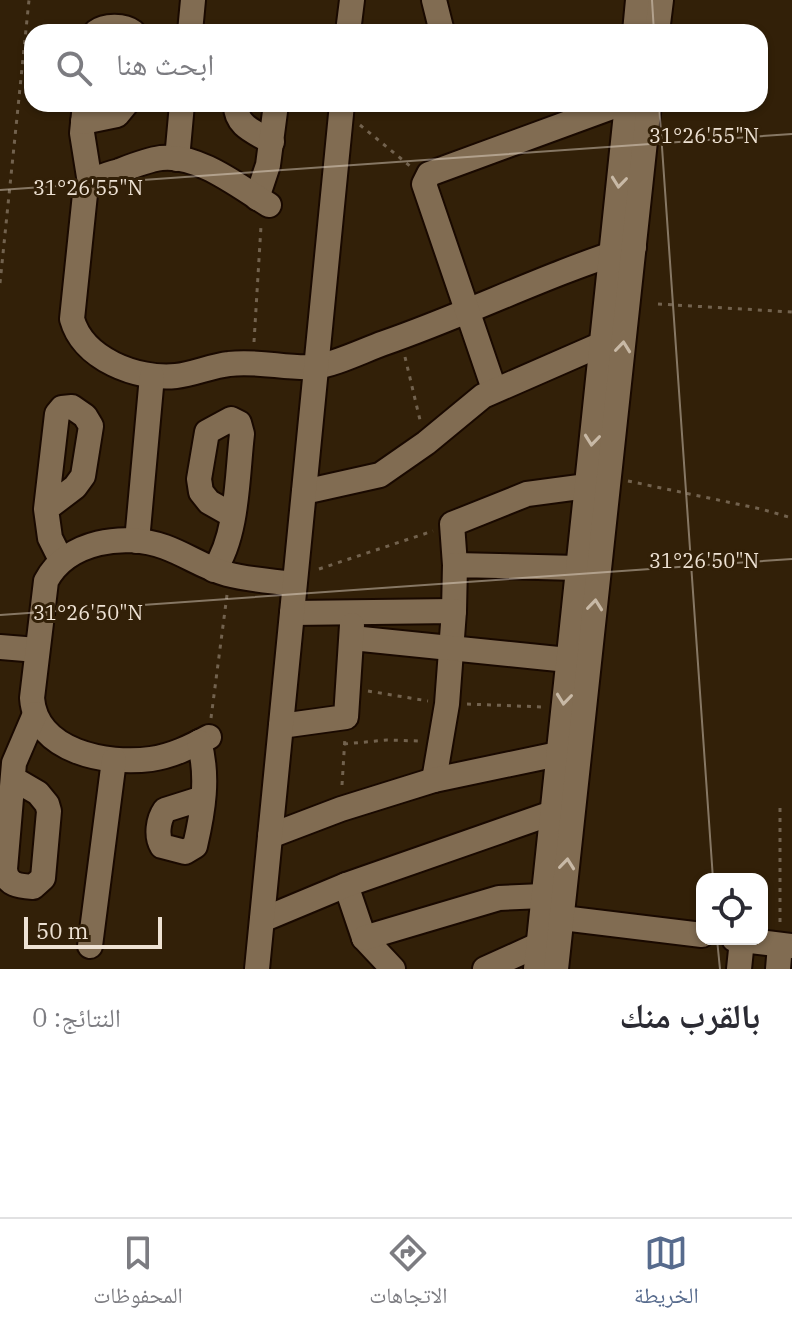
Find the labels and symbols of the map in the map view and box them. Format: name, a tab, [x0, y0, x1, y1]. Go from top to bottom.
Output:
text: 31°26'55"N	[649, 122, 759, 149]
text: 31°26'55"N	[33, 174, 143, 201]
one-way arrow	[610, 175, 627, 188]
one-way arrow	[615, 340, 632, 353]
one-way arrow	[583, 434, 600, 447]
text: 31°26'50"N	[649, 547, 759, 574]
one-way arrow	[587, 598, 604, 611]
text: 31°26'50"N	[33, 599, 143, 626]
one-way arrow	[556, 693, 573, 706]
one-way arrow	[559, 857, 576, 870]
scale bar	[24, 913, 162, 949]

